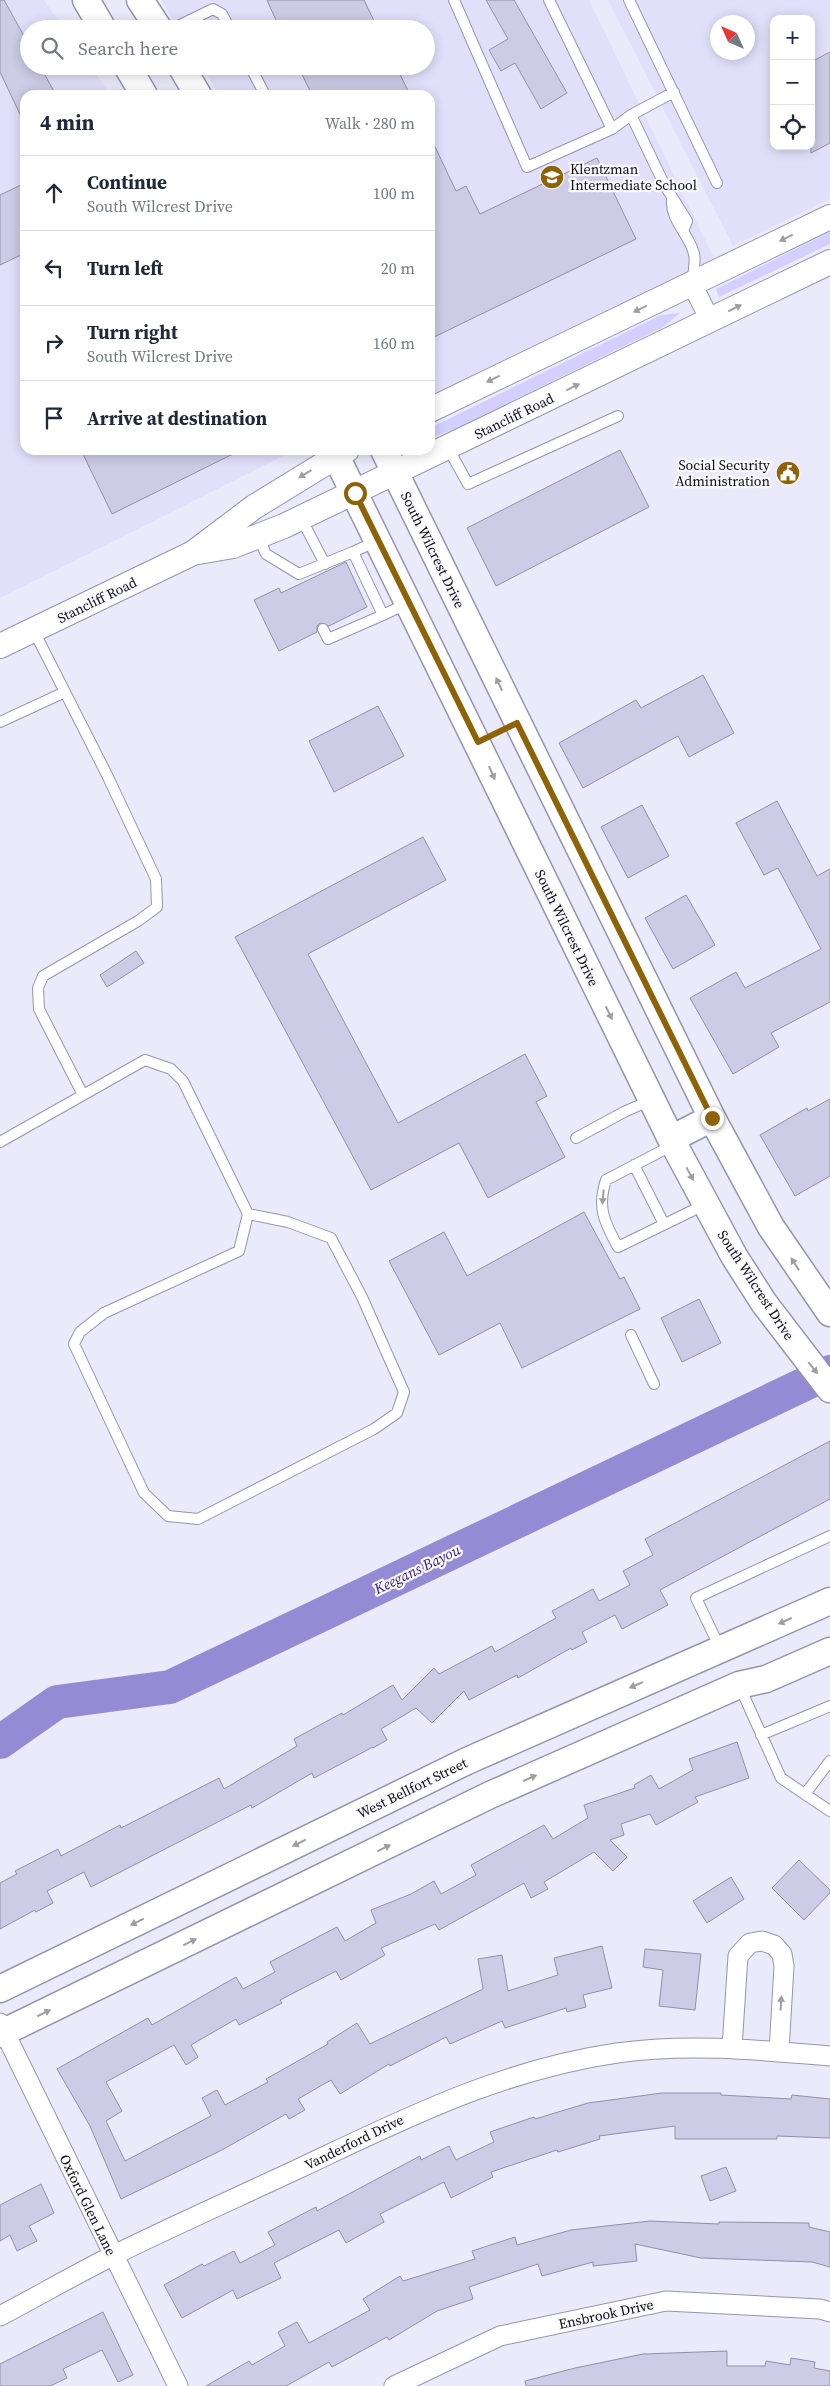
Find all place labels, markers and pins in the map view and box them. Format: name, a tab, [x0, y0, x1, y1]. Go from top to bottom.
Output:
place label: Klentzman Intermediate School	[570, 159, 697, 195]
school or university icon: Klentzman Intermediate School	[539, 164, 565, 190]
place label: Social Security Administration	[675, 455, 771, 491]
public building icon: Social Security Administration	[775, 460, 801, 486]

